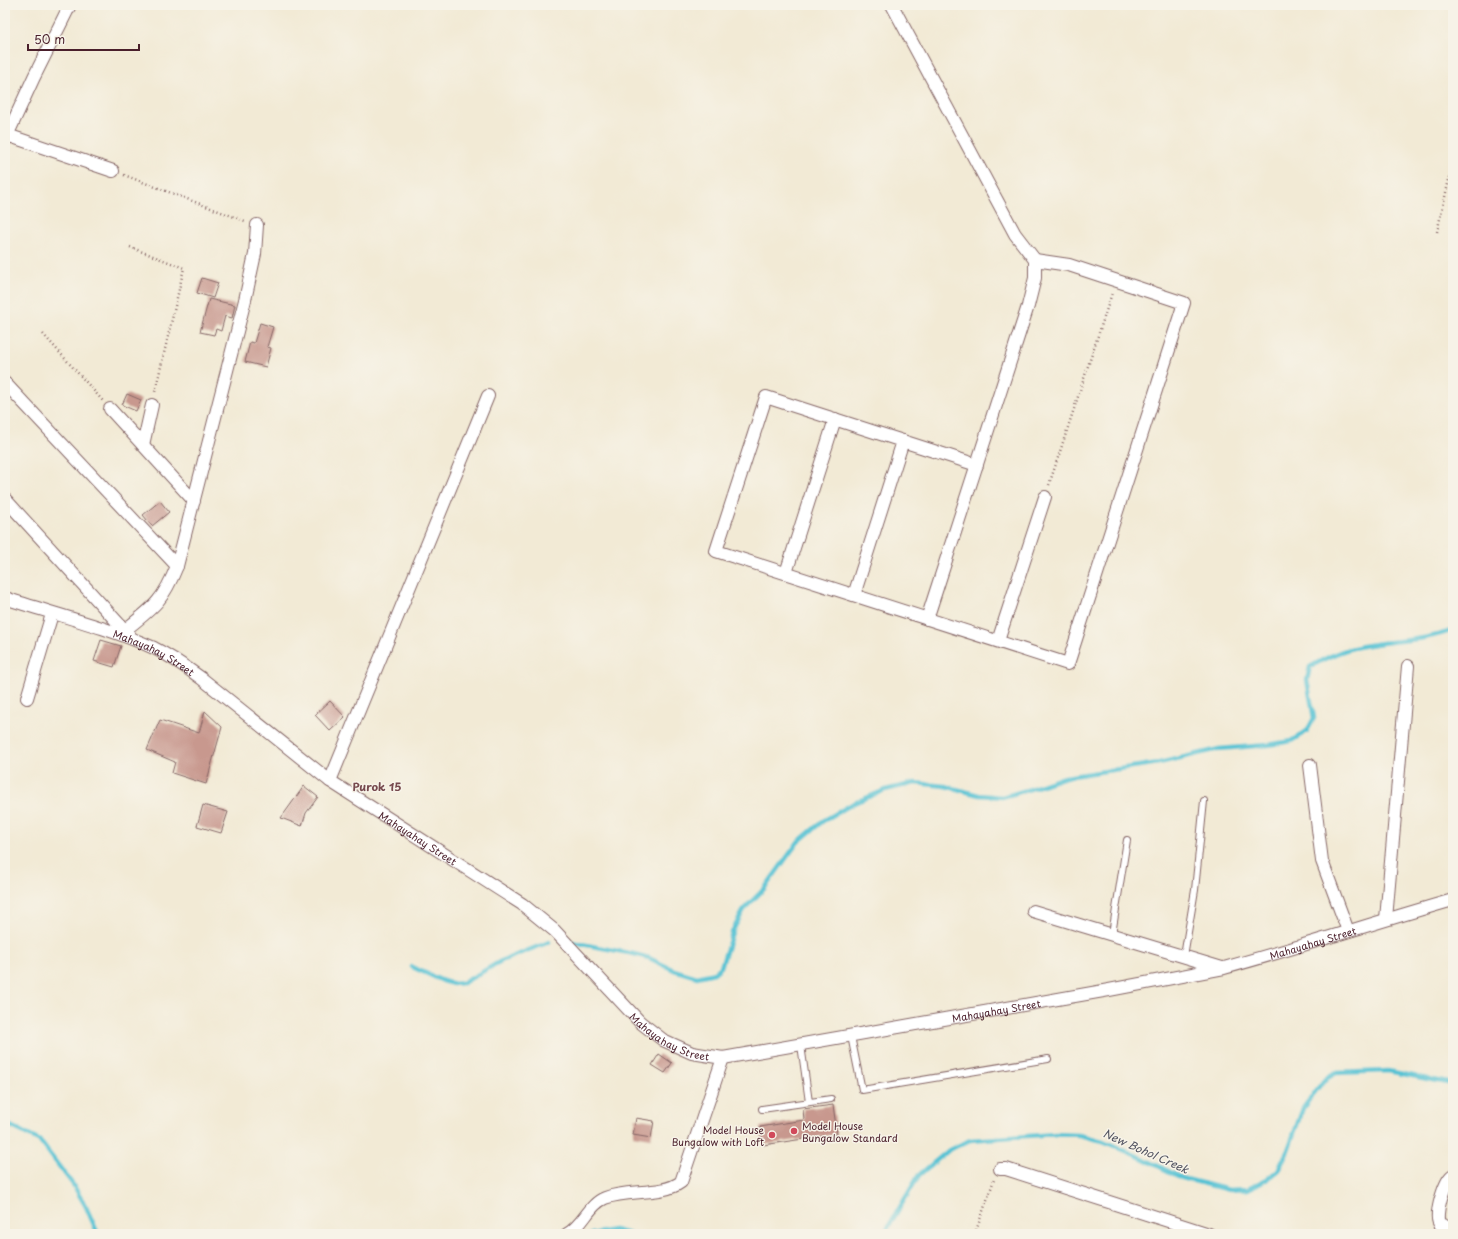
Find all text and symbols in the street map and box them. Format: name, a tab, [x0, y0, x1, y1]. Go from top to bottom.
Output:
scale bar	[28, 26, 139, 52]
text: 50 m	[34, 30, 65, 48]
street label: Mahayahay Street	[111, 625, 198, 679]
district label: Purok 15	[352, 778, 402, 795]
street label: Mahayahay Street	[376, 807, 460, 868]
street label: Mahayahay Street	[1267, 922, 1358, 962]
street label: Mahayahay Street	[951, 995, 1042, 1025]
street label: Mahayahay Street	[627, 1009, 711, 1063]
place label: Model House Bungalow Standard	[802, 1118, 898, 1145]
place label: Model House Bungalow with Loft	[672, 1122, 765, 1149]
water label: New Bohol Creek	[1100, 1124, 1193, 1178]
marker: Model House Bungalow Standard	[789, 1126, 799, 1136]
marker: Model House Bungalow with Loft	[767, 1130, 777, 1140]

